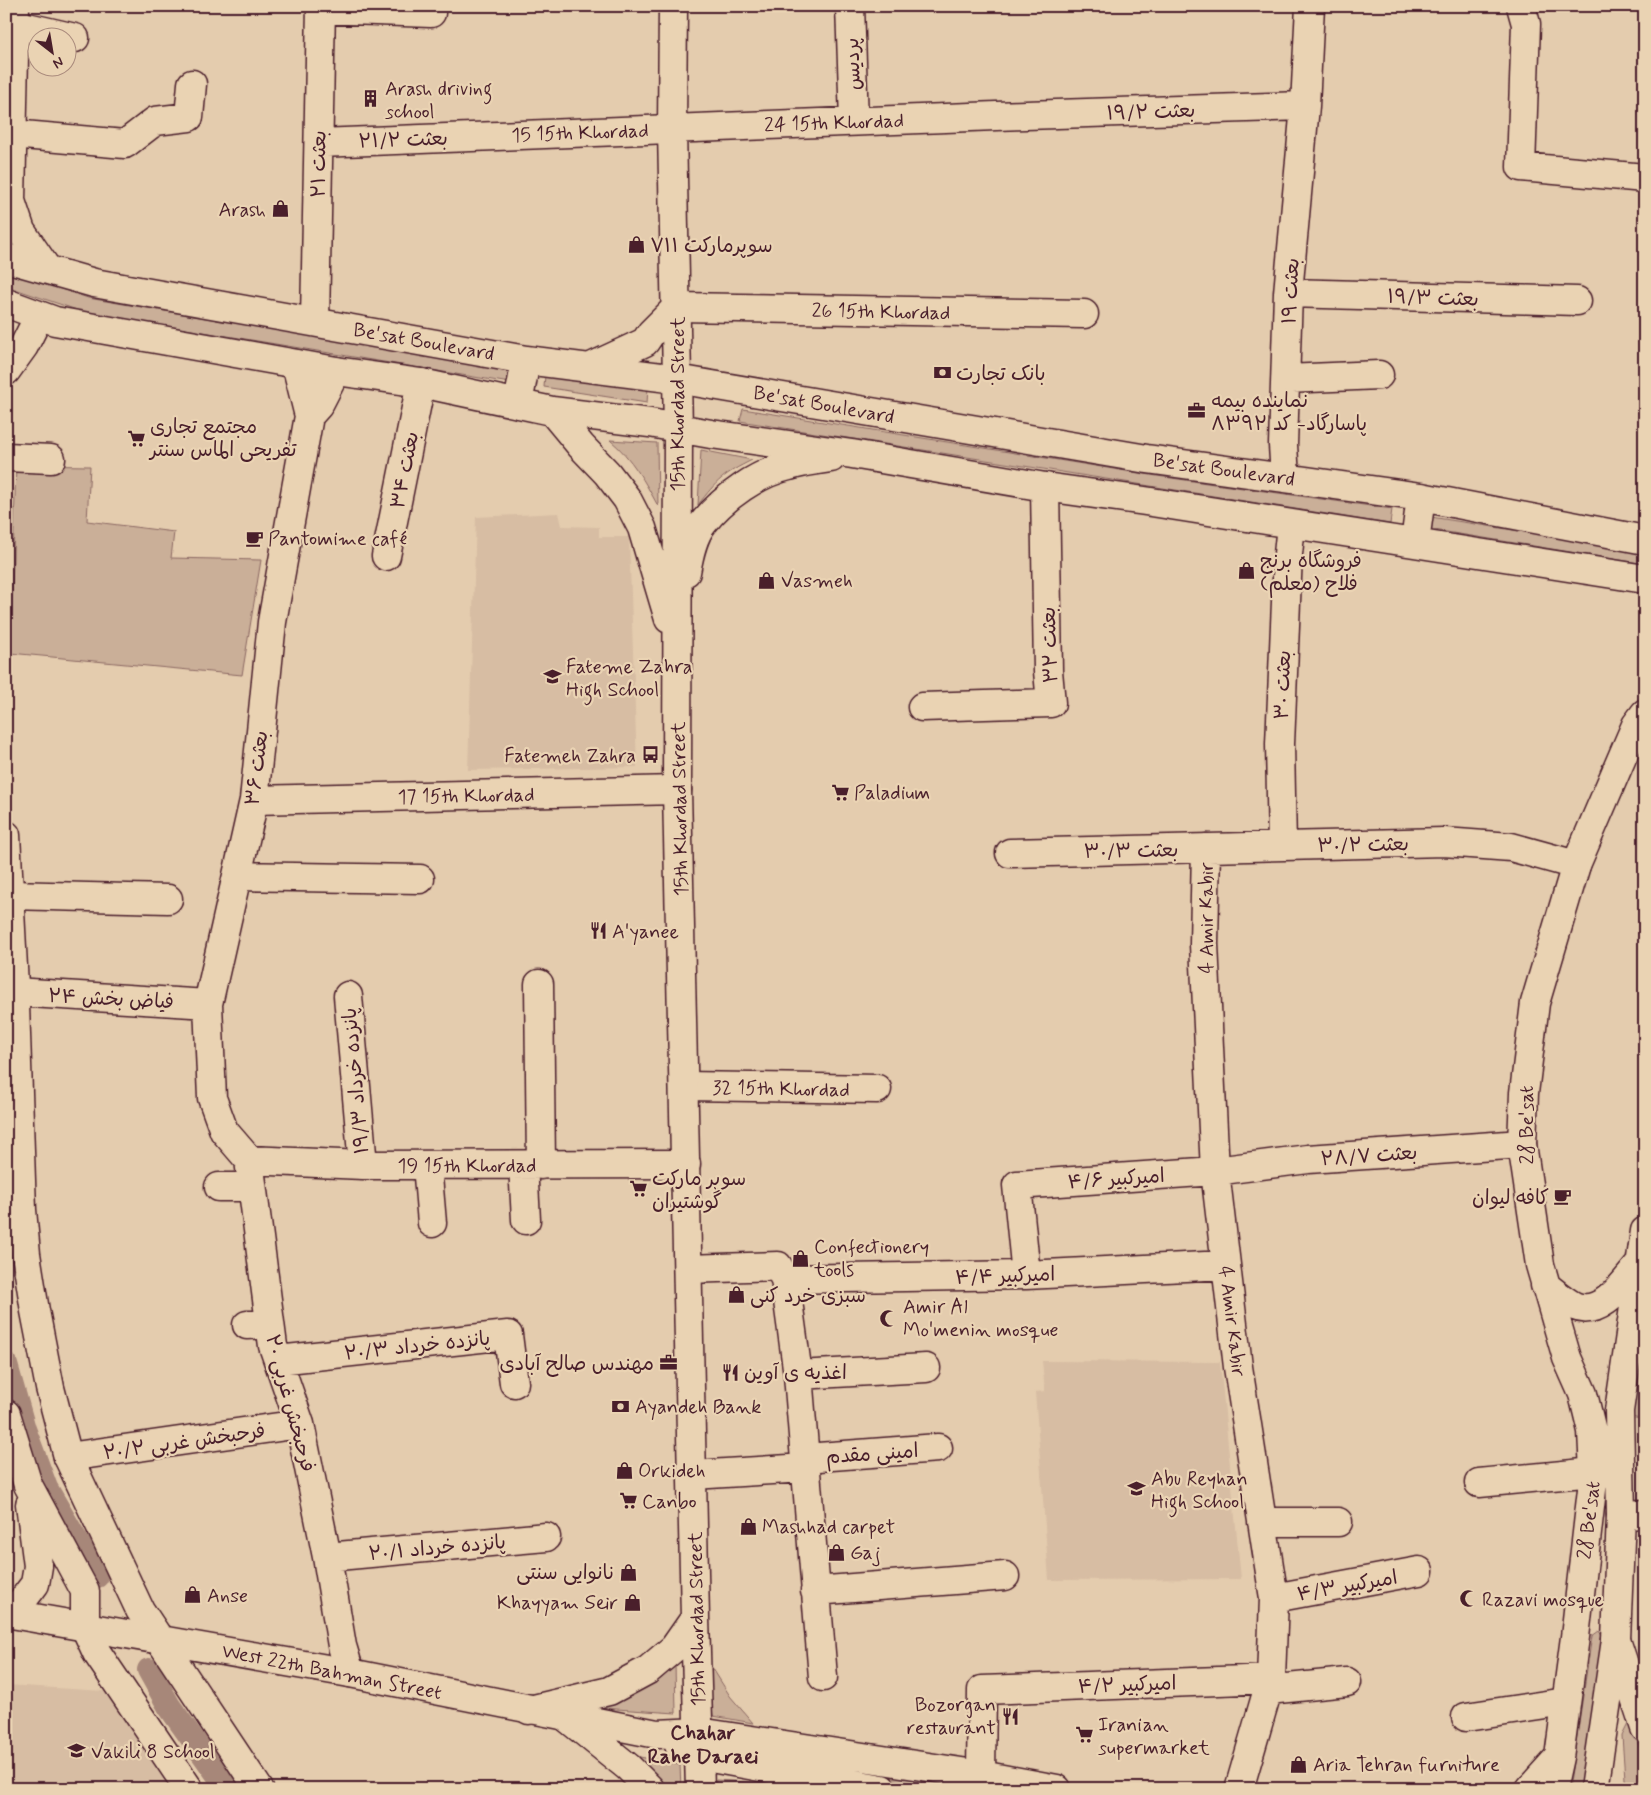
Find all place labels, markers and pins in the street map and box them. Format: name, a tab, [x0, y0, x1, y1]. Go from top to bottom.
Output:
place label: Arash driving school	[385, 76, 492, 126]
building icon: Arash driving school	[361, 89, 381, 109]
place label: Arash	[219, 197, 266, 224]
shop icon: Arash	[270, 199, 290, 219]
place label: سوپرمارکت ۷۱۱	[650, 233, 773, 260]
shop icon: سوپرمارکت ۷۱۱	[626, 235, 646, 255]
place label: بانک تجارت	[956, 361, 1046, 388]
bank icon: بانک تجارت	[932, 363, 952, 383]
place label: نماینده بیمه پاسارگاد- کد ۸۳۹۲	[1211, 388, 1367, 438]
office icon: نماینده بیمه پاسارگاد- کد ۸۳۹۲	[1187, 401, 1207, 421]
place label: مجتمع تجاری تفریحی الماس سنتر	[148, 414, 297, 464]
supermarket icon: مجتمع تجاری تفریحی الماس سنتر	[126, 428, 146, 448]
place label: Pantomime café	[268, 526, 407, 553]
cafe icon: Pantomime café	[244, 528, 264, 548]
place label: فروشگاه برنج فلاح (معلم)	[1260, 548, 1362, 598]
shop icon: فروشگاه برنج فلاح (معلم)	[1236, 561, 1256, 581]
place label: Vasmeh	[781, 568, 853, 595]
shop icon: Vasmeh	[757, 570, 777, 590]
place label: Fateme Zahra High School	[566, 654, 693, 706]
school or university icon: Fateme Zahra High School	[542, 667, 562, 687]
place label: Fatemeh Zahra	[504, 743, 636, 770]
bus stop icon: Fatemeh Zahra	[640, 745, 660, 765]
place label: Paladium	[854, 780, 930, 807]
supermarket icon: Paladium	[830, 782, 850, 802]
place label: A'yanee	[612, 919, 679, 946]
restaurant icon: A'yanee	[588, 921, 608, 941]
place label: سوپر مارکت گوشتیران	[652, 1166, 746, 1216]
supermarket icon: سوپر مارکت گوشتیران	[628, 1179, 648, 1199]
place label: کافه لیوان	[1472, 1185, 1549, 1212]
cafe icon: کافه لیوان	[1553, 1187, 1573, 1207]
place label: Confectionery tools	[813, 1234, 929, 1284]
shop icon: Confectionery tools	[790, 1248, 810, 1268]
place label: سبزی خرد کنی	[750, 1283, 866, 1310]
shop icon: سبزی خرد کنی	[726, 1285, 746, 1305]
place label: Amir Al Mo'menin mosque	[903, 1294, 1059, 1344]
mosque icon: Amir Al Mo'menin mosque	[879, 1308, 899, 1328]
place label: مهندس صالح آبادی	[499, 1351, 654, 1378]
office icon: مهندس صالح آبادی	[658, 1353, 678, 1373]
place label: اغذیه ی آوین	[744, 1360, 847, 1387]
restaurant icon: اغذیه ی آوین	[720, 1362, 740, 1382]
place label: Ayandeh Bank	[635, 1394, 761, 1421]
bank icon: Ayandeh Bank	[611, 1396, 631, 1416]
place label: Orkideh	[638, 1458, 706, 1485]
shop icon: Orkideh	[614, 1460, 634, 1480]
place label: Abu Reyhan High School	[1151, 1466, 1248, 1518]
school or university icon: Abu Reyhan High School	[1127, 1479, 1147, 1499]
place label: Canbo	[642, 1489, 697, 1516]
supermarket icon: Canbo	[618, 1491, 638, 1511]
place label: Mashhad carpet	[762, 1514, 895, 1541]
shop icon: Mashhad carpet	[738, 1516, 758, 1536]
place label: Gaj	[850, 1540, 881, 1567]
shop icon: Gaj	[826, 1542, 846, 1562]
place label: نانوایی سنتی	[516, 1560, 615, 1587]
shop icon: نانوایی سنتی	[619, 1562, 639, 1582]
place label: Anse	[207, 1583, 248, 1610]
shop icon: Anse	[183, 1585, 203, 1605]
place label: Razavi mosque	[1482, 1587, 1604, 1614]
mosque icon: Razavi mosque	[1458, 1589, 1478, 1609]
place label: Khayyam Seir	[497, 1590, 618, 1617]
shop icon: Khayyam Seir	[622, 1592, 642, 1612]
place label: Bozorgan restaurant	[907, 1692, 996, 1742]
restaurant icon: Bozorgan restaurant	[1000, 1706, 1020, 1726]
place label: Iranian supermarket	[1098, 1712, 1210, 1762]
supermarket icon: Iranian supermarket	[1074, 1725, 1094, 1745]
place label: Vakili 8 School	[91, 1739, 215, 1766]
school or university icon: Vakili 8 School	[67, 1741, 87, 1761]
place label: Aria Tehran furniture	[1313, 1752, 1500, 1779]
shop icon: Aria Tehran furniture	[1289, 1754, 1309, 1774]

